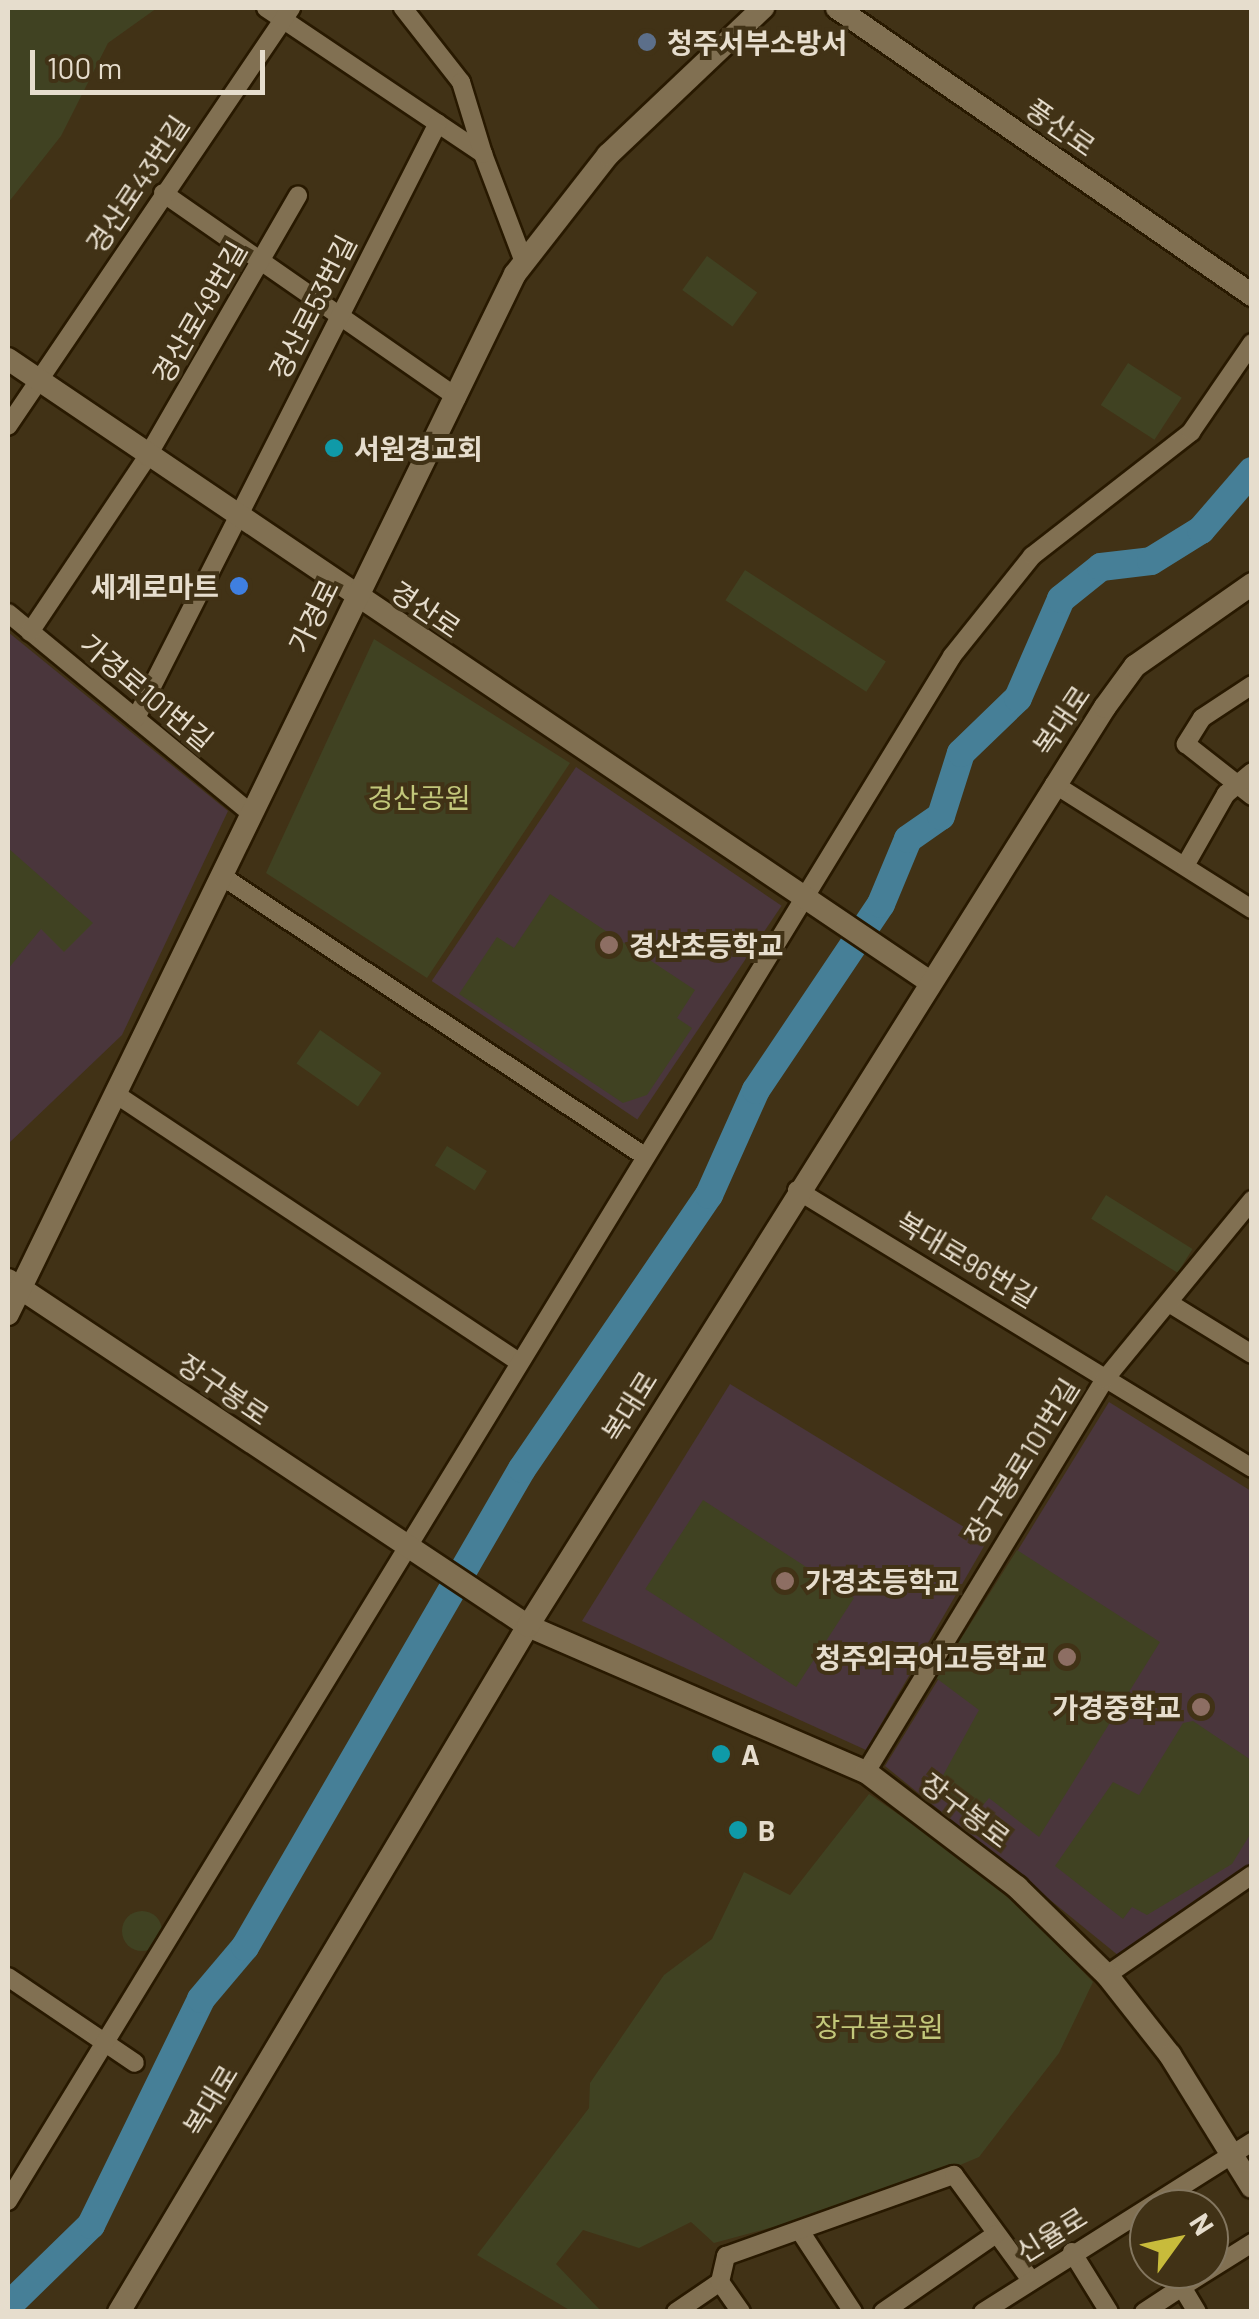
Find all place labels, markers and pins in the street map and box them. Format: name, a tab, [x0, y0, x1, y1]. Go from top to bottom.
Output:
place label: 청주서부소방서	[667, 25, 847, 59]
marker: 청주서부소방서	[636, 31, 658, 53]
place label: 서원경교회	[354, 431, 483, 465]
marker: 서원경교회	[323, 437, 345, 459]
place label: 세계로마트	[90, 569, 219, 603]
marker: 세계로마트	[228, 575, 250, 597]
place label: 경산초등학교	[629, 928, 784, 962]
marker: 경산초등학교	[598, 934, 620, 956]
place label: 가경초등학교	[805, 1564, 960, 1598]
marker: 가경초등학교	[774, 1570, 796, 1592]
place label: 청주외국어고등학교	[815, 1640, 1047, 1674]
marker: 청주외국어고등학교	[1056, 1646, 1078, 1668]
place label: 가경중학교	[1052, 1690, 1181, 1724]
marker: 가경중학교	[1190, 1696, 1212, 1718]
place label: A	[741, 1737, 760, 1771]
marker: A	[710, 1743, 732, 1765]
place label: B	[758, 1813, 775, 1847]
marker: B	[727, 1819, 749, 1841]

